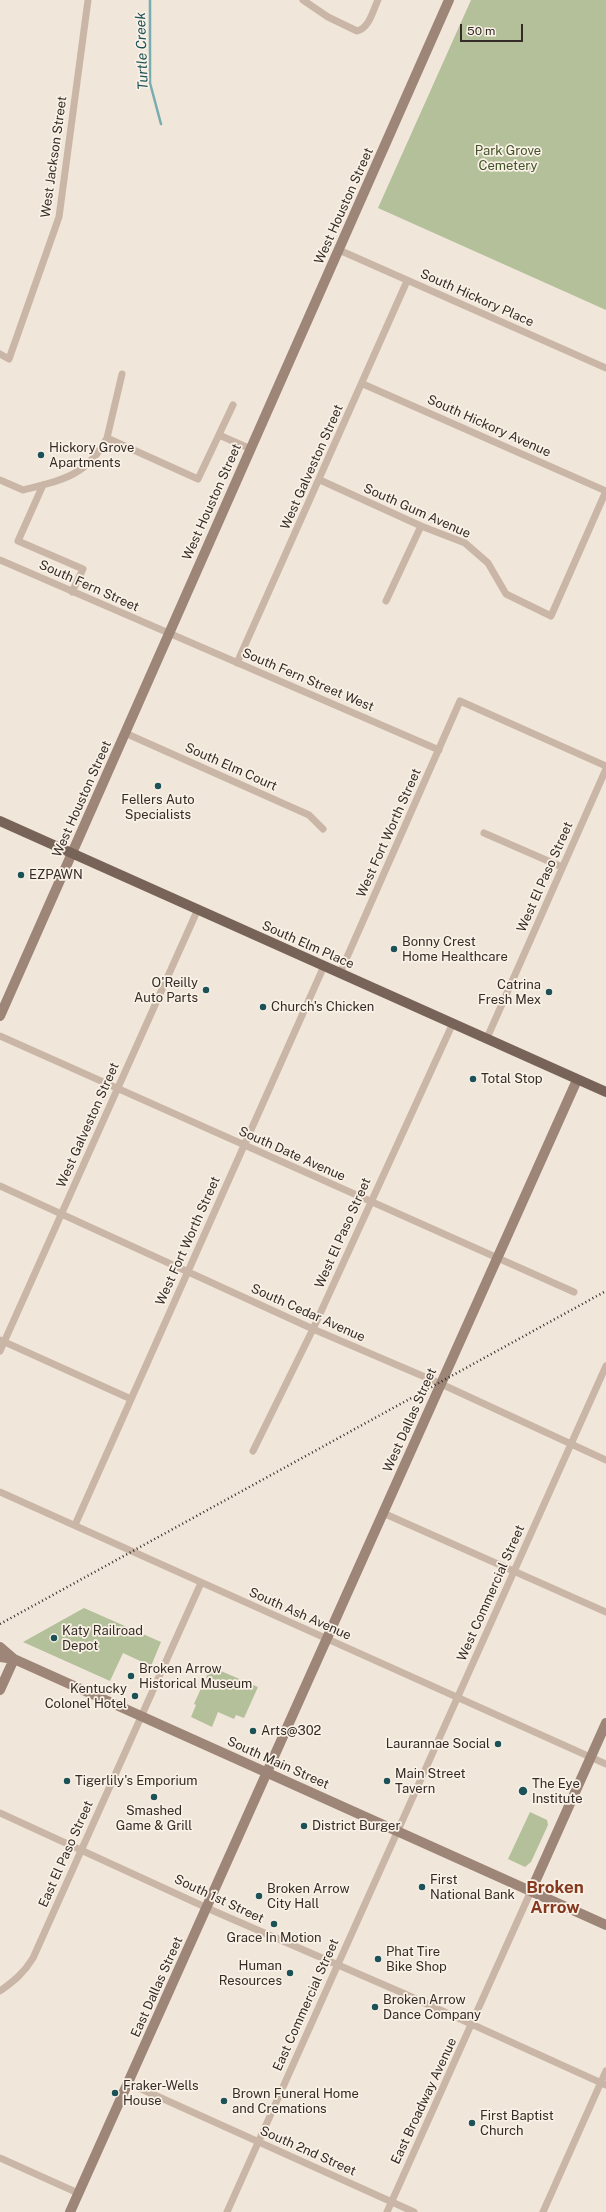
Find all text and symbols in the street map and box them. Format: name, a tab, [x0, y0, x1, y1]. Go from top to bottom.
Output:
water label: Turtle Creek	[132, 12, 152, 90]
scale bar	[462, 16, 525, 42]
text: 50 m	[467, 24, 495, 38]
street label: West Jackson Street	[38, 95, 70, 219]
park label: Park Grove Cemetery	[475, 143, 541, 174]
street label: West Houston Street	[311, 145, 377, 267]
street label: South Hickory Place	[418, 266, 536, 330]
street label: South Hickory Avenue	[425, 392, 553, 460]
street label: West Galveston Street	[277, 402, 347, 532]
place label: Hickory Grove Apartments	[49, 440, 134, 471]
street label: West Houston Street	[179, 441, 245, 563]
marker: Hickory Grove Apartments	[36, 450, 46, 460]
street label: South Gum Avenue	[361, 480, 473, 542]
street label: South Fern Street	[37, 557, 141, 615]
street label: South Fern Street West	[240, 645, 376, 715]
street label: West Houston Street	[49, 738, 115, 860]
street label: South Elm Court	[182, 740, 280, 794]
street label: West Fort Worth Street	[354, 766, 424, 900]
marker: Fellers Auto Specialists	[153, 781, 163, 791]
place label: Fellers Auto Specialists	[121, 792, 195, 823]
street label: West El Paso Street	[514, 819, 576, 935]
place label: EZPAWN	[29, 867, 83, 883]
marker: EZPAWN	[16, 870, 26, 880]
street label: South Elm Place	[260, 918, 356, 972]
place label: Bonny Crest Home Healthcare	[402, 934, 508, 965]
marker: Bonny Crest Home Healthcare	[389, 944, 399, 954]
place label: O'Reilly Auto Parts	[134, 975, 198, 1006]
place label: Catrina Fresh Mex	[478, 977, 541, 1008]
marker: O'Reilly Auto Parts	[201, 985, 211, 995]
marker: Catrina Fresh Mex	[544, 987, 554, 997]
place label: Church's Chicken	[271, 999, 374, 1015]
marker: Church's Chicken	[258, 1002, 268, 1012]
street label: West Galveston Street	[53, 1060, 123, 1190]
place label: Total Stop	[481, 1071, 543, 1087]
marker: Total Stop	[468, 1074, 478, 1084]
street label: South Date Avenue	[236, 1123, 348, 1185]
street label: West Fort Worth Street	[153, 1174, 223, 1308]
street label: West El Paso Street	[312, 1175, 374, 1291]
street label: South Cedar Avenue	[248, 1281, 368, 1345]
street label: West Dallas Street	[380, 1365, 440, 1475]
street label: West Commercial Street	[454, 1523, 528, 1663]
street label: South Ash Avenue	[246, 1584, 354, 1644]
place label: Katy Railroad Depot	[62, 1623, 143, 1654]
marker: Katy Railroad Depot	[49, 1633, 59, 1643]
place label: Broken Arrow Historical Museum	[139, 1661, 252, 1692]
marker: Broken Arrow Historical Museum	[126, 1671, 136, 1681]
place label: Kentucky Colonel Hotel	[45, 1681, 127, 1712]
marker: Kentucky Colonel Hotel	[130, 1691, 140, 1701]
place label: Arts@302	[261, 1723, 321, 1739]
marker: Arts@302	[248, 1726, 258, 1736]
street label: South Main Street	[225, 1734, 331, 1792]
place label: Laurannae Social	[386, 1736, 490, 1752]
marker: Laurannae Social	[493, 1739, 503, 1749]
place label: Main Street Tavern	[395, 1766, 466, 1797]
place label: Tigerlily's Emporium	[75, 1773, 198, 1789]
marker: Tigerlily's Emporium	[62, 1776, 72, 1786]
marker: Main Street Tavern	[382, 1776, 392, 1786]
place label: The Eye Institute	[532, 1776, 583, 1807]
marker: The Eye Institute	[517, 1785, 529, 1797]
marker: Smashed Game & Grill	[149, 1792, 159, 1802]
street label: East El Paso Street	[35, 1798, 97, 1910]
place label: Smashed Game & Grill	[116, 1803, 192, 1834]
place label: District Burger	[312, 1818, 401, 1834]
marker: District Burger	[299, 1821, 309, 1831]
street label: South 1st Street	[172, 1871, 266, 1927]
place label: First National Bank	[430, 1872, 515, 1903]
district label: Broken Arrow	[526, 1878, 584, 1918]
place label: Broken Arrow City Hall	[267, 1881, 350, 1912]
marker: First National Bank	[417, 1882, 427, 1892]
marker: Broken Arrow City Hall	[254, 1891, 264, 1901]
marker: Grace In Motion	[269, 1919, 279, 1929]
place label: Grace In Motion	[226, 1930, 322, 1946]
street label: East Dallas Street	[128, 1934, 186, 2040]
street label: East Commercial Street	[270, 1936, 342, 2074]
place label: Phat Tire Bike Shop	[386, 1944, 447, 1975]
marker: Phat Tire Bike Shop	[373, 1954, 383, 1964]
place label: Human Resources	[219, 1958, 282, 1989]
marker: Human Resources	[285, 1968, 295, 1978]
place label: Broken Arrow Dance Company	[383, 1992, 481, 2023]
marker: Broken Arrow Dance Company	[370, 2002, 380, 2012]
street label: East Broadway Avenue	[388, 2035, 460, 2167]
place label: Fraker-Wells House	[123, 2078, 199, 2109]
place label: Brown Funeral Home and Cremations	[232, 2086, 359, 2117]
marker: Fraker-Wells House	[110, 2088, 120, 2098]
marker: Brown Funeral Home and Cremations	[219, 2096, 229, 2106]
place label: First Baptist Church	[480, 2108, 554, 2139]
marker: First Baptist Church	[467, 2118, 477, 2128]
street label: South 2nd Street	[258, 2123, 358, 2179]

